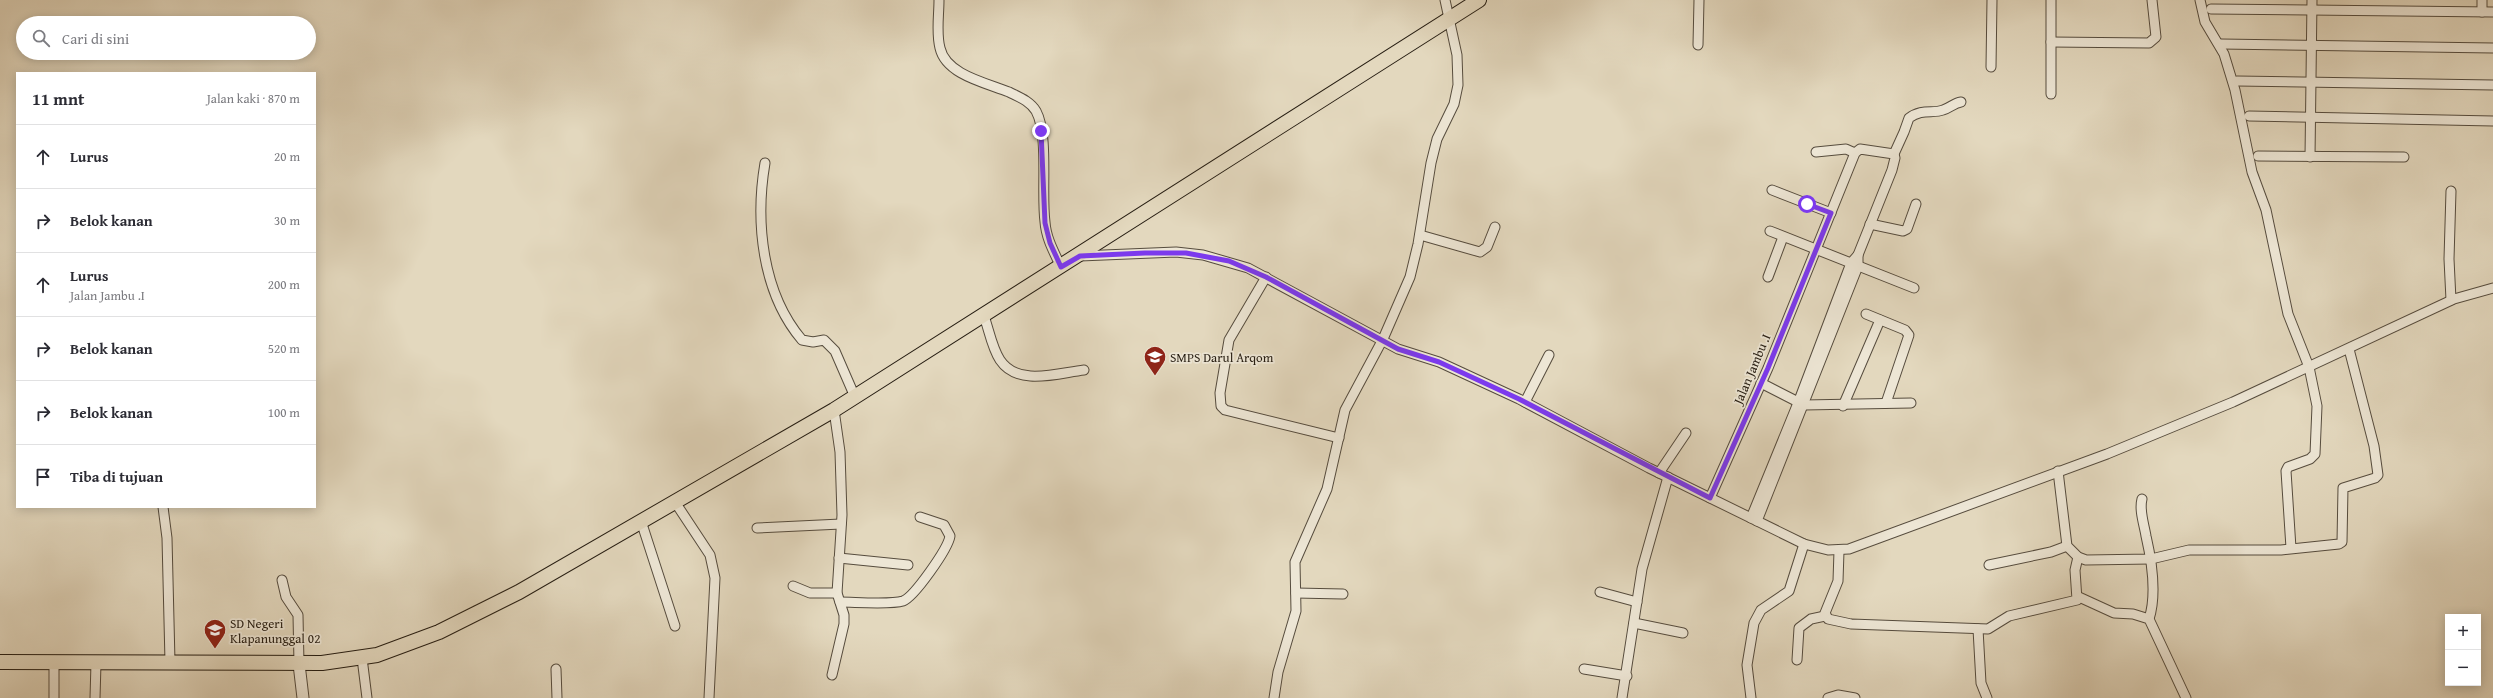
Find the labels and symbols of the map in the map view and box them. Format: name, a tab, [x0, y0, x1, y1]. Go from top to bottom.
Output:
route end	[1032, 122, 1050, 140]
route start	[1798, 195, 1816, 213]
street label: Jalan Jambu .I	[1728, 331, 1775, 409]
school or university icon: SMPS Darul Arqom	[1142, 344, 1168, 377]
place label: SMPS Darul Arqom	[1170, 348, 1274, 367]
place label: SD Negeri Klapanunggal 02	[230, 614, 320, 648]
school or university icon: SD Negeri Klapanunggal 02	[202, 617, 228, 650]

